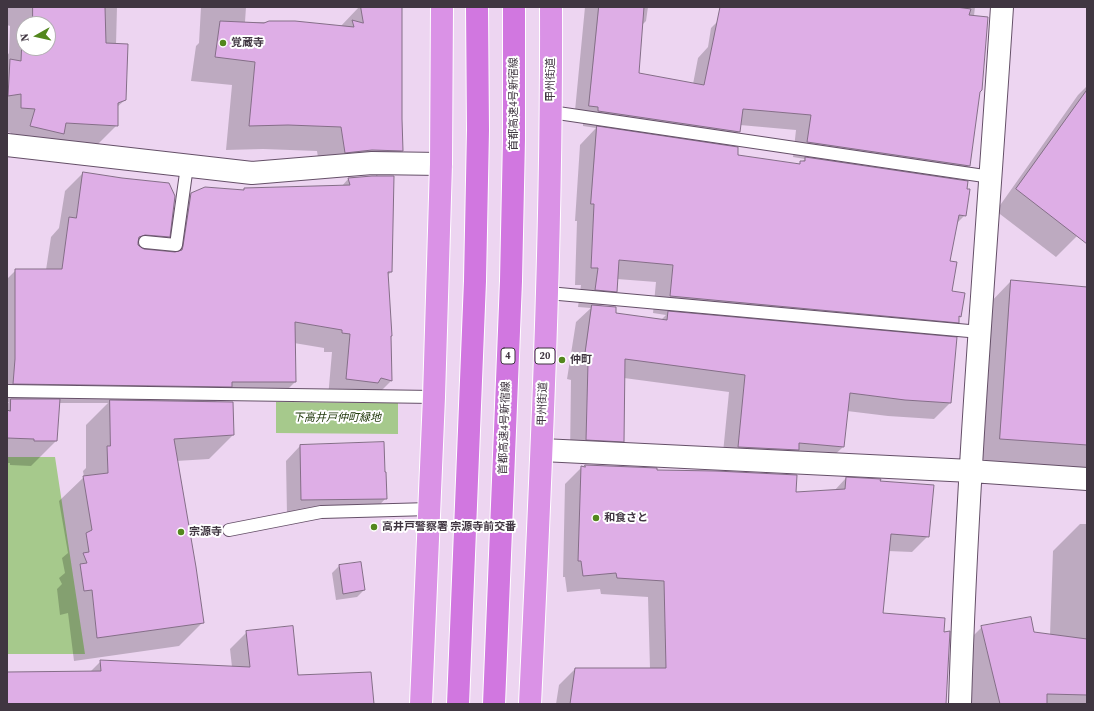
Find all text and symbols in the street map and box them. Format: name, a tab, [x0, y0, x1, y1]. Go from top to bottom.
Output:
north arrow	[16, 16, 56, 56]
text: N	[17, 33, 33, 43]
place label: 覚蔵寺	[231, 36, 264, 50]
marker: 覚蔵寺	[218, 38, 228, 48]
street label: 首都高速4号新宿線	[507, 57, 521, 151]
street label: 甲州街道	[544, 58, 558, 102]
road number: 4	[501, 348, 515, 364]
road number: 20	[535, 348, 555, 364]
place label: 仲町	[570, 353, 592, 367]
marker: 仲町	[557, 355, 567, 365]
street label: 首都高速4号新宿線	[497, 381, 513, 475]
street label: 甲州街道	[536, 382, 550, 426]
park label: 下高井戸仲町緑地	[293, 411, 381, 425]
place label: 和食さと	[604, 511, 648, 525]
marker: 和食さと	[591, 513, 601, 523]
place label: 高井戸警察署 宗源寺前交番	[382, 520, 516, 534]
marker: 高井戸警察署 宗源寺前交番	[369, 522, 379, 532]
place label: 宗源寺	[189, 525, 222, 539]
marker: 宗源寺	[176, 527, 186, 537]

